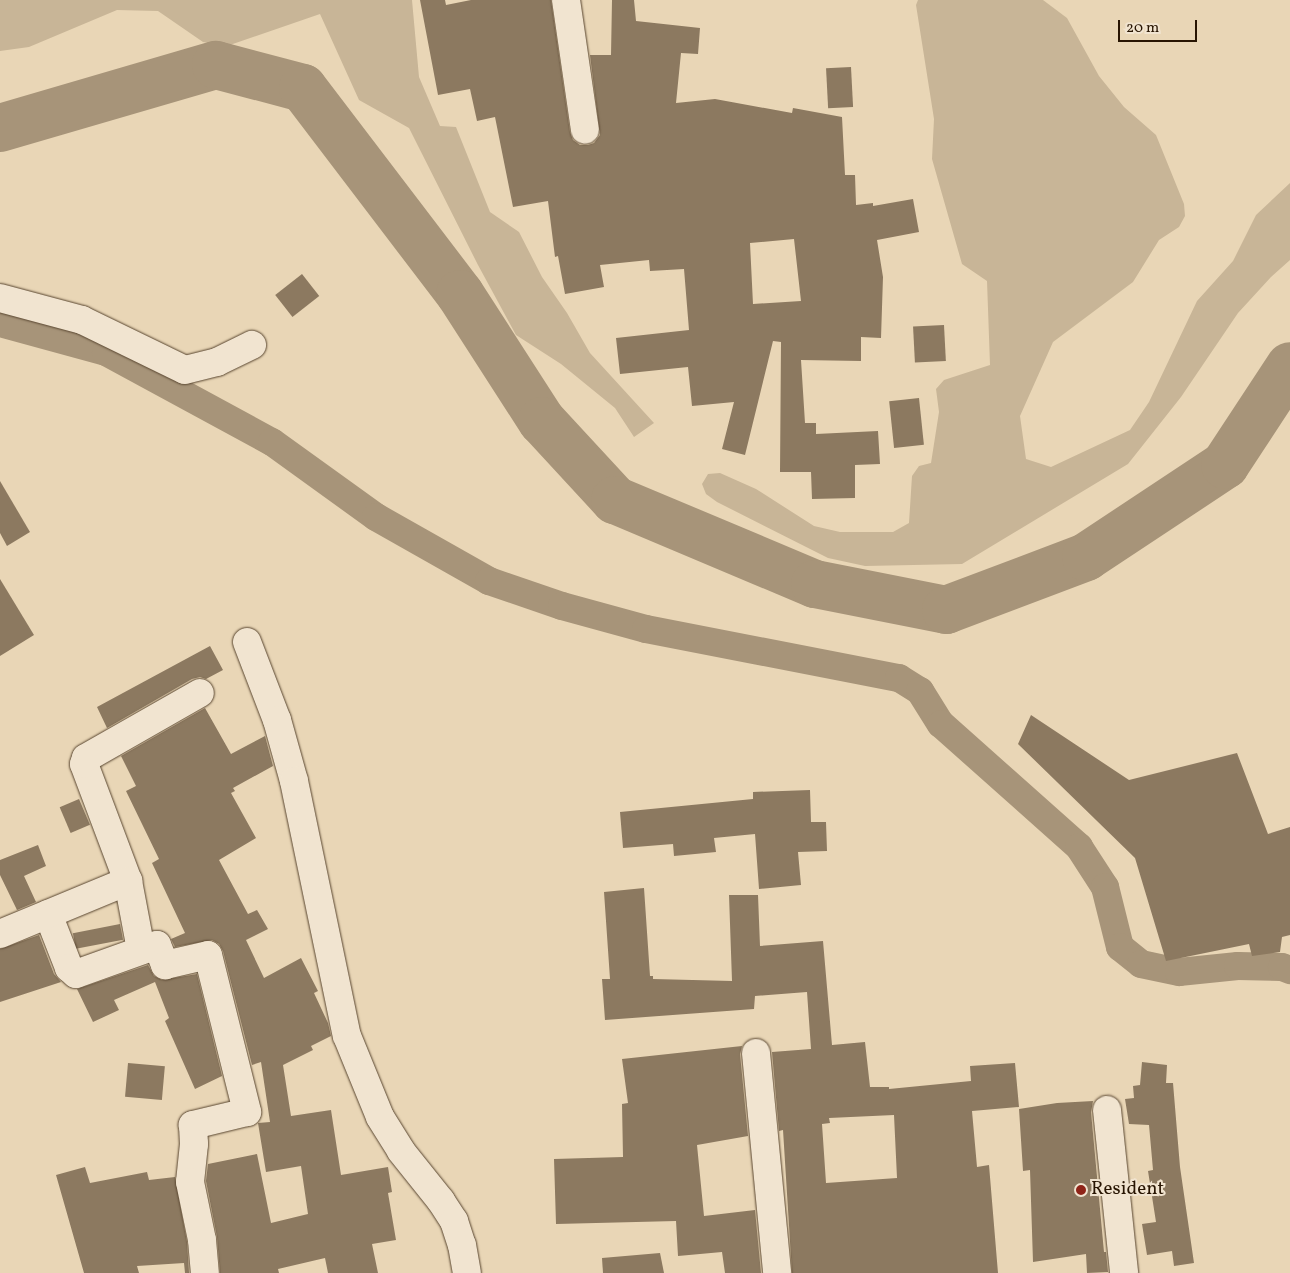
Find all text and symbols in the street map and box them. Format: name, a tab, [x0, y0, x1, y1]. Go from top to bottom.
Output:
scale bar	[1120, 10, 1199, 42]
text: 20 m	[1126, 18, 1159, 39]
place label: Resident	[1091, 1179, 1164, 1201]
marker: Resident	[1075, 1184, 1087, 1196]

